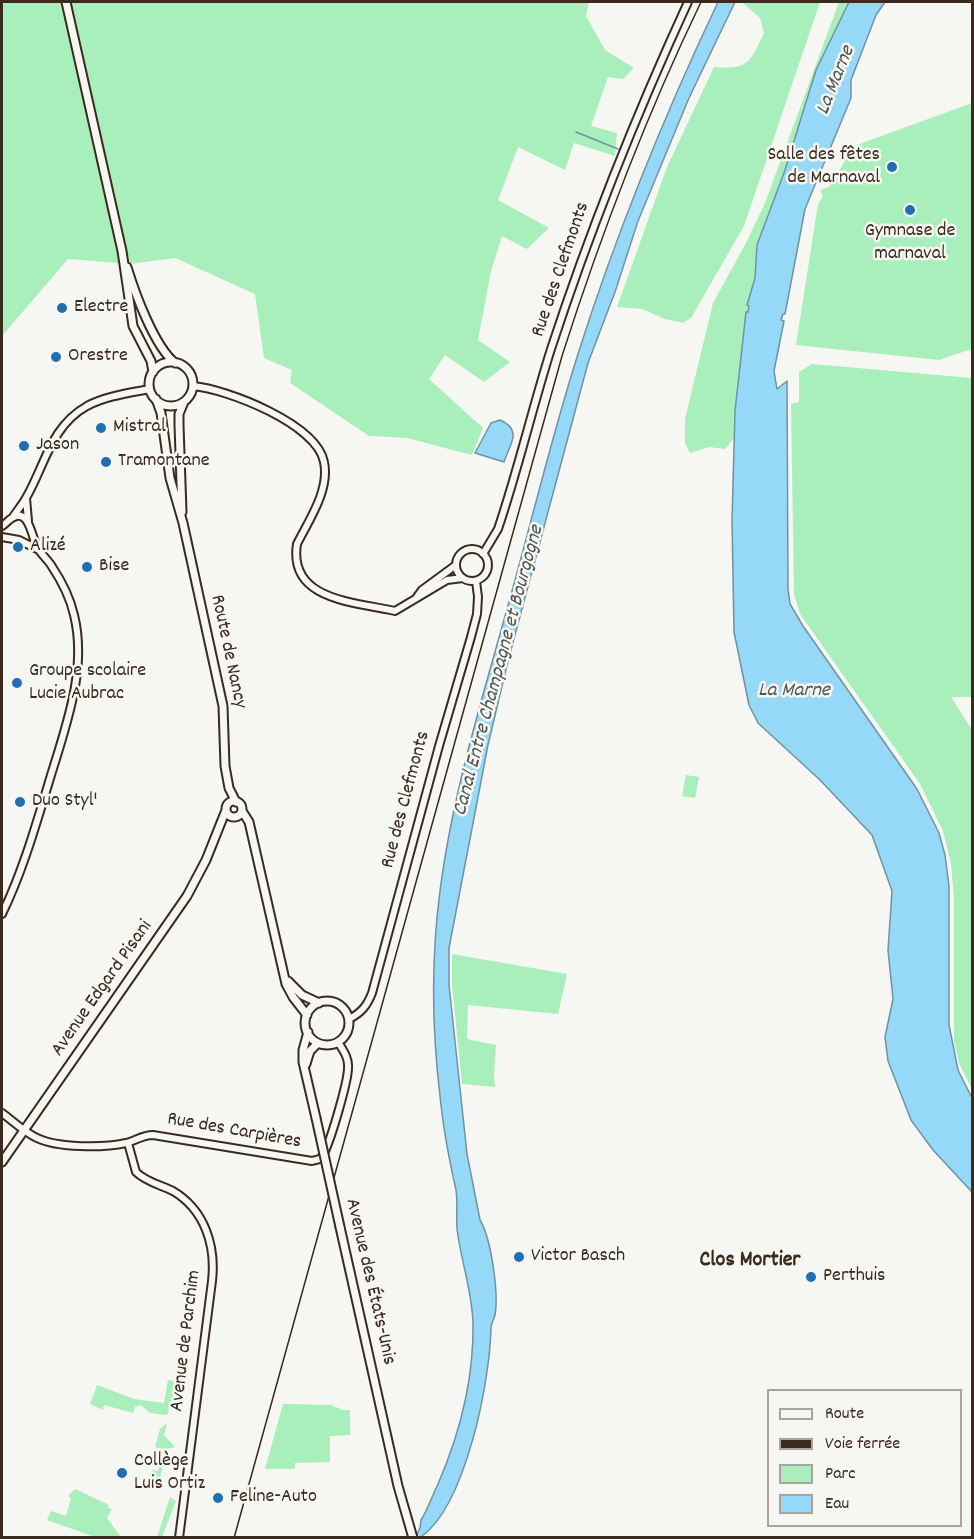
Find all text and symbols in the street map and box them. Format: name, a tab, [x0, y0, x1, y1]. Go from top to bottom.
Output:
water label: La Marne	[812, 43, 862, 119]
place label: Salle des fêtes de Marnaval	[767, 144, 880, 191]
marker: Salle des fêtes de Marnaval	[885, 160, 899, 174]
street label: Rue des Clefmonts	[528, 199, 596, 341]
marker: Gymnase de marnaval	[903, 203, 917, 217]
place label: Gymnase de marnaval	[865, 220, 955, 267]
place label: Electre	[74, 296, 128, 320]
marker: Electre	[55, 301, 69, 315]
place label: Orestre	[68, 345, 128, 369]
marker: Orestre	[49, 350, 63, 364]
place label: Mistral	[113, 416, 166, 440]
marker: Mistral	[94, 421, 108, 435]
place label: Jason	[36, 434, 79, 458]
marker: Jason	[17, 439, 31, 453]
place label: Tramontane	[118, 450, 209, 474]
marker: Tramontane	[99, 455, 113, 469]
water label: Canal Entre Champagne et Bourgogne	[449, 523, 551, 819]
place label: Alizé	[30, 535, 66, 559]
marker: Alizé	[11, 540, 25, 554]
place label: Bise	[99, 555, 129, 579]
marker: Bise	[80, 560, 94, 574]
street label: Route de Nancy	[203, 593, 251, 711]
place label: Groupe scolaire Lucie Aubrac	[29, 660, 146, 707]
marker: Groupe scolaire Lucie Aubrac	[10, 676, 24, 690]
water label: La Marne	[758, 679, 830, 705]
street label: Rue des Clefmonts	[377, 729, 437, 871]
place label: Duo Styl'	[32, 790, 97, 814]
marker: Duo Styl'	[13, 795, 27, 809]
street label: Avenue Edgard Pisani	[47, 916, 159, 1062]
street label: Rue des Carpières	[165, 1108, 303, 1156]
street label: Avenue des États-Unis	[338, 1197, 400, 1367]
place label: Victor Basch	[531, 1245, 625, 1269]
district label: Clos Mortier	[699, 1249, 801, 1275]
marker: Victor Basch	[512, 1250, 526, 1264]
place label: Perthuis	[823, 1265, 886, 1289]
street label: Avenue de Parchim	[166, 1269, 208, 1413]
marker: Perthuis	[804, 1270, 818, 1284]
legend	[767, 1389, 962, 1527]
text: Route	[825, 1402, 864, 1427]
text: Voie ferrée	[825, 1432, 900, 1457]
place label: Collège Luis Ortiz	[134, 1450, 205, 1497]
text: Parc	[825, 1462, 856, 1487]
marker: Collège Luis Ortiz	[115, 1466, 129, 1480]
place label: Feline-Auto	[230, 1486, 317, 1510]
marker: Feline-Auto	[211, 1491, 225, 1505]
text: Eau	[825, 1492, 849, 1517]

